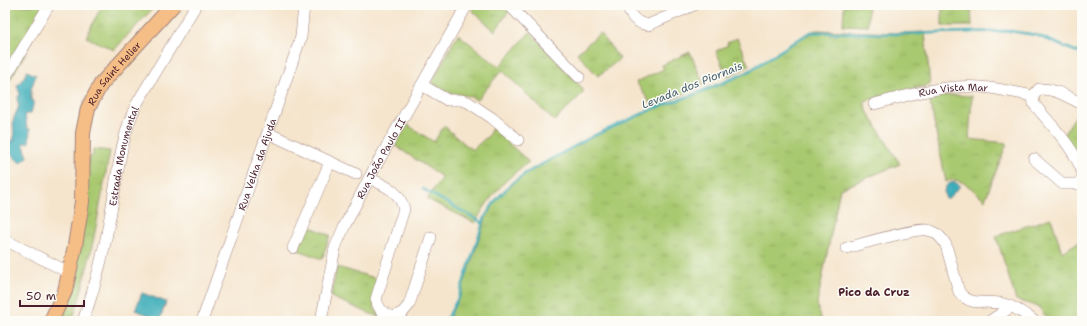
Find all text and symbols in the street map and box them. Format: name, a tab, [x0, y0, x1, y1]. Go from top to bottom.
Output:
street label: Rua Saint Helier	[85, 38, 144, 108]
water label: Levada dos Piornais	[639, 58, 745, 113]
street label: Rua Vista Mar	[917, 80, 989, 100]
street label: Estrada Monumental	[106, 104, 142, 207]
street label: Rua João Paulo II	[354, 115, 409, 201]
street label: Rua Velha da Ajuda	[235, 116, 279, 212]
scale bar	[20, 282, 84, 308]
district label: Pico da Cruz	[838, 285, 910, 300]
text: 50 m	[26, 288, 56, 304]

